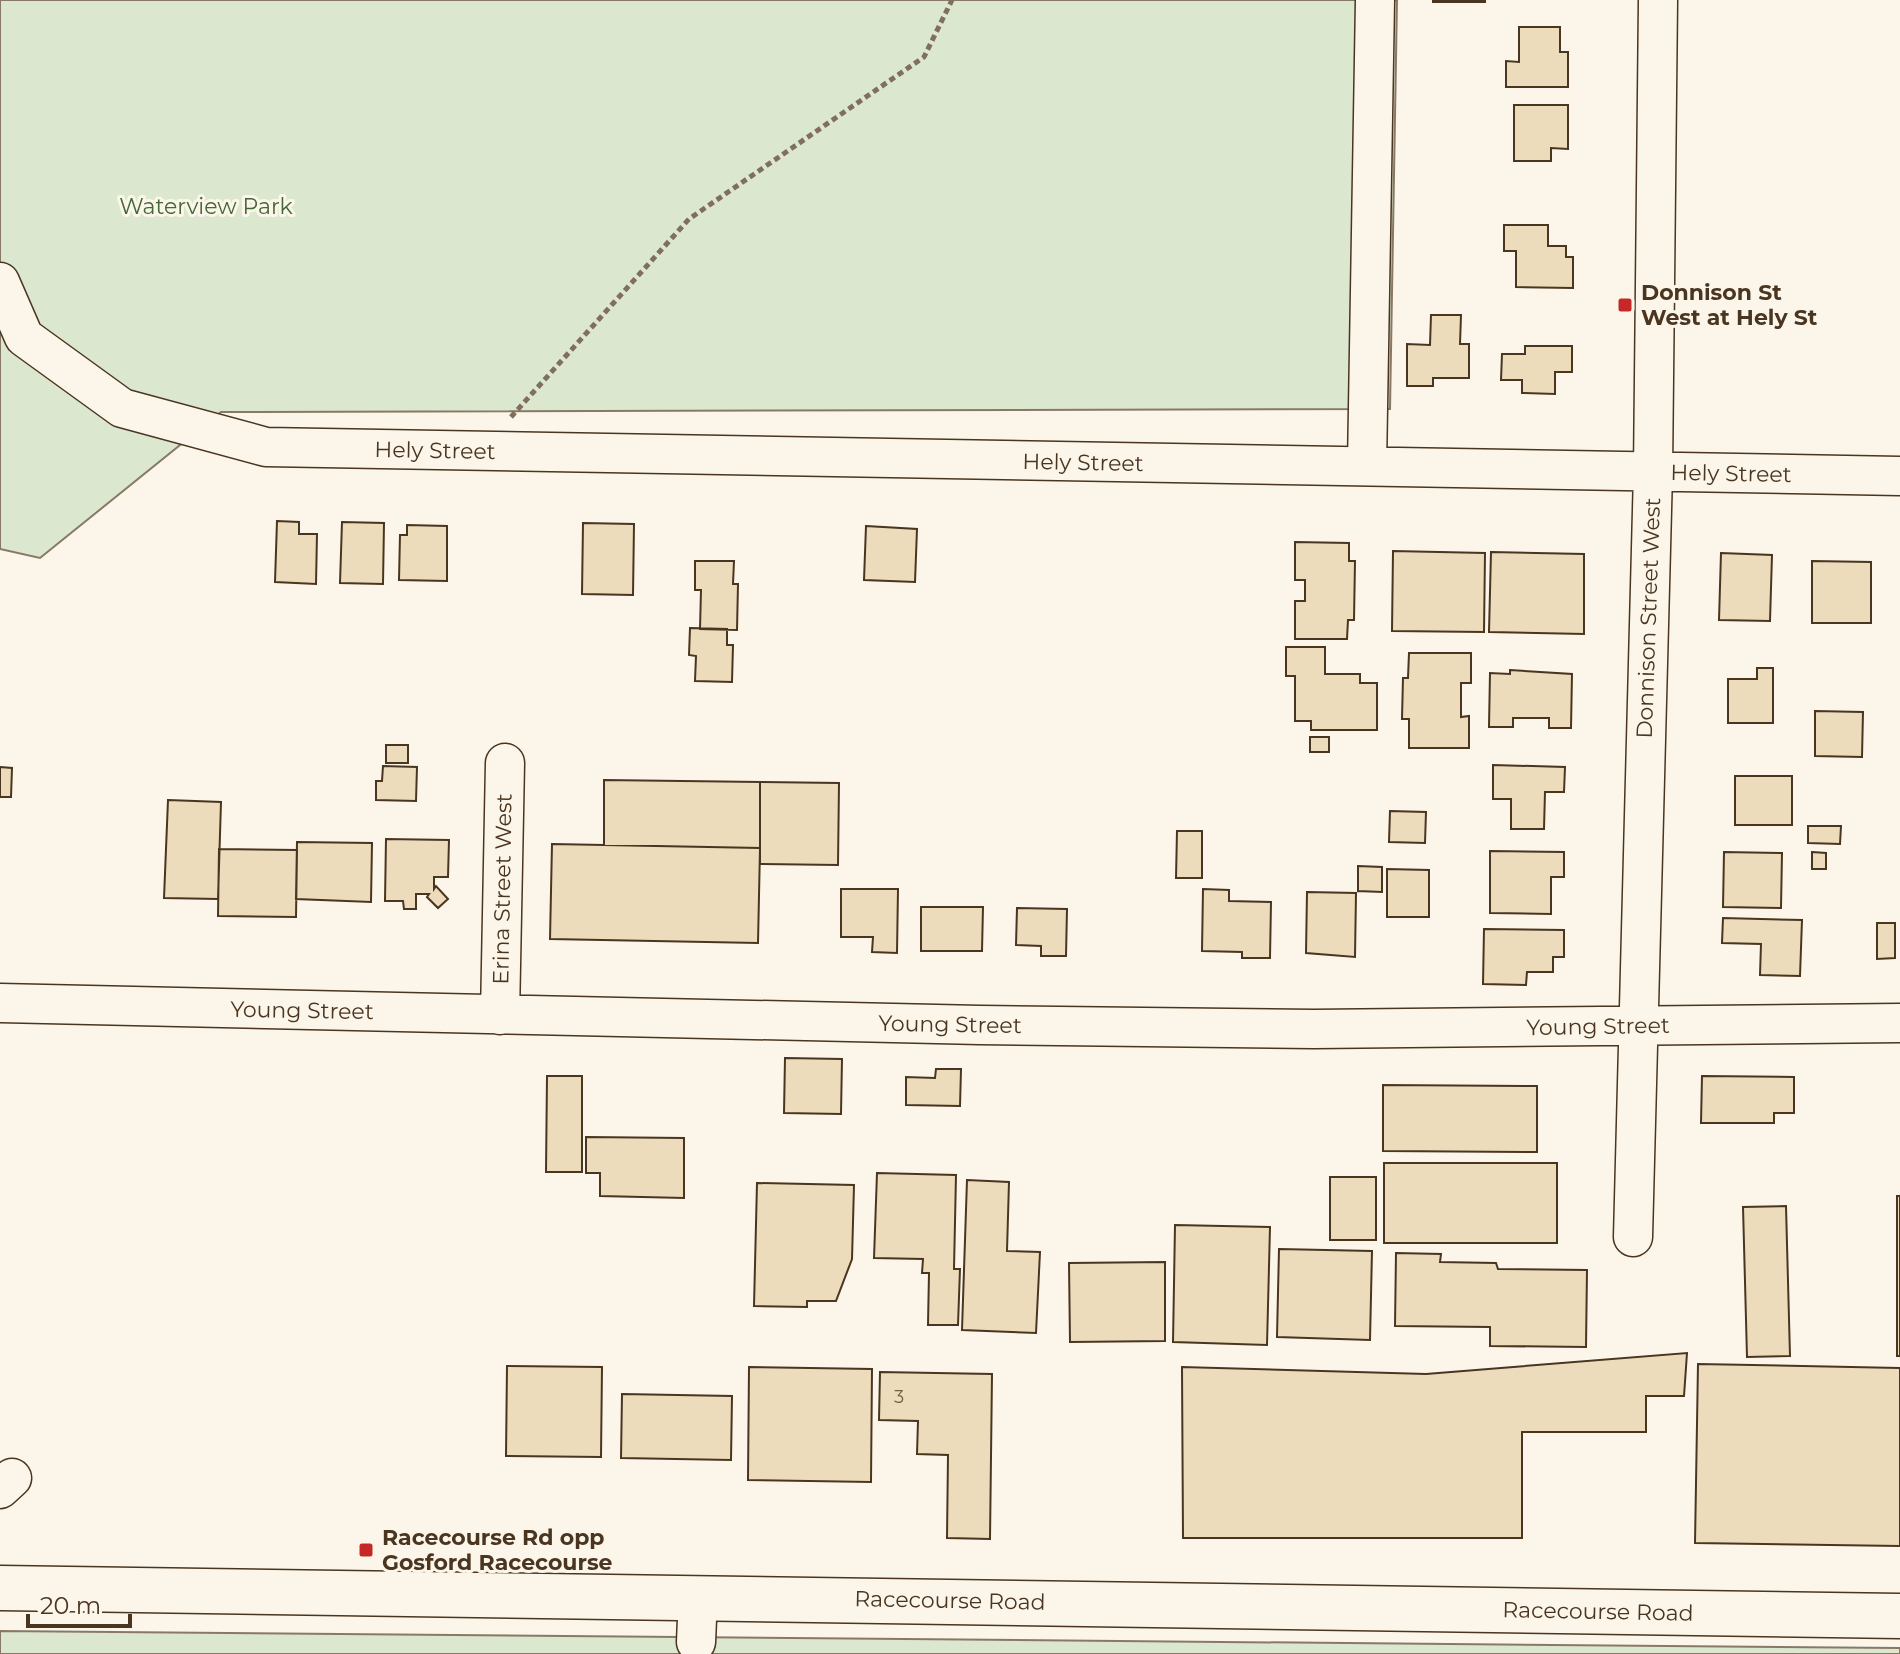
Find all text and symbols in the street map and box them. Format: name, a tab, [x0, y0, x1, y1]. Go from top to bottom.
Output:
park label: Waterview Park	[119, 193, 294, 220]
place label: Donnison St West at Hely St	[1641, 279, 1818, 331]
marker: Donnison St West at Hely St	[1616, 296, 1634, 314]
street label: Hely Street	[374, 436, 496, 465]
street label: Hely Street	[1022, 448, 1144, 477]
street label: Hely Street	[1670, 459, 1792, 488]
street label: Donnison Street West	[1631, 497, 1666, 739]
street label: Erina Street West	[487, 793, 518, 985]
street label: Young Street	[230, 996, 374, 1025]
street label: Young Street	[878, 1010, 1022, 1039]
street label: Young Street	[1526, 1012, 1670, 1041]
house number: 3	[894, 1386, 904, 1408]
place label: Racecourse Rd opp Gosford Racecourse	[382, 1524, 613, 1576]
marker: Racecourse Rd opp Gosford Racecourse	[357, 1541, 375, 1559]
scale bar	[28, 1578, 130, 1628]
street label: Racecourse Road	[854, 1585, 1046, 1616]
text: 20 m	[40, 1591, 101, 1620]
street label: Racecourse Road	[1502, 1596, 1694, 1627]

